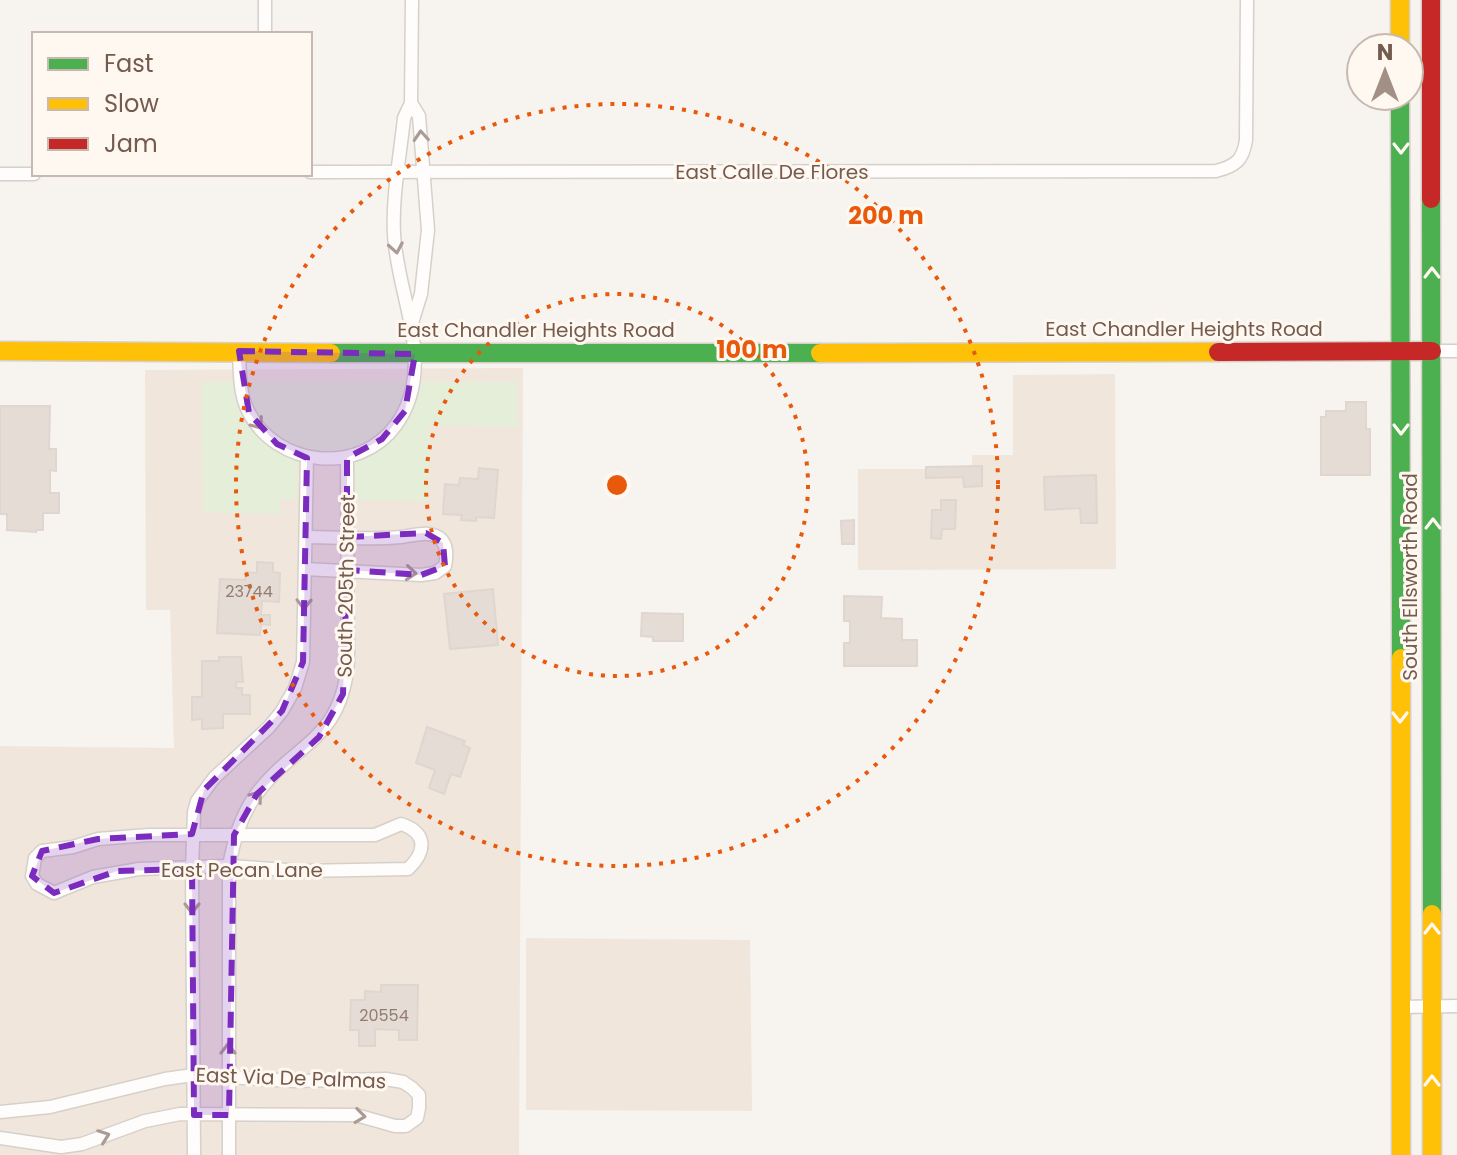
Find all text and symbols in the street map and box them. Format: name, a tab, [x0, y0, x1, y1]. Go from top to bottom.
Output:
legend	[32, 32, 312, 176]
north arrow	[1345, 32, 1425, 112]
text: N	[1377, 37, 1393, 68]
text: Fast	[104, 47, 154, 80]
text: Slow	[104, 87, 159, 120]
text: Jam	[104, 127, 158, 160]
one-way arrow	[413, 129, 430, 142]
one-way arrow	[1392, 142, 1410, 155]
street label: East Calle De Flores	[675, 158, 869, 186]
text: 200 m	[848, 199, 924, 232]
one-way arrow	[387, 241, 404, 255]
one-way arrow	[1423, 266, 1441, 279]
street label: East Chandler Heights Road	[1045, 315, 1323, 343]
street label: East Chandler Heights Road	[397, 316, 675, 344]
text: 100 m	[717, 333, 787, 366]
one-way arrow	[248, 415, 262, 430]
one-way arrow	[1392, 423, 1409, 436]
centre of rings	[603, 471, 631, 499]
street label: South Ellsworth Road	[1396, 473, 1424, 681]
street label: South 205th Street	[330, 494, 362, 678]
one-way arrow	[1424, 517, 1442, 530]
one-way arrow	[405, 564, 418, 581]
house number: 23744	[225, 580, 273, 603]
one-way arrow	[295, 598, 313, 611]
one-way arrow	[1391, 711, 1409, 724]
one-way arrow	[247, 790, 261, 804]
street label: East Pecan Lane	[161, 856, 323, 884]
one-way arrow	[183, 902, 201, 915]
one-way arrow	[1423, 922, 1441, 935]
house number: 20554	[359, 1004, 409, 1027]
one-way arrow	[219, 1042, 237, 1055]
street label: East Via De Palmas	[195, 1061, 387, 1095]
one-way arrow	[1423, 1074, 1441, 1087]
one-way arrow	[354, 1108, 367, 1125]
one-way arrow	[96, 1129, 110, 1146]

